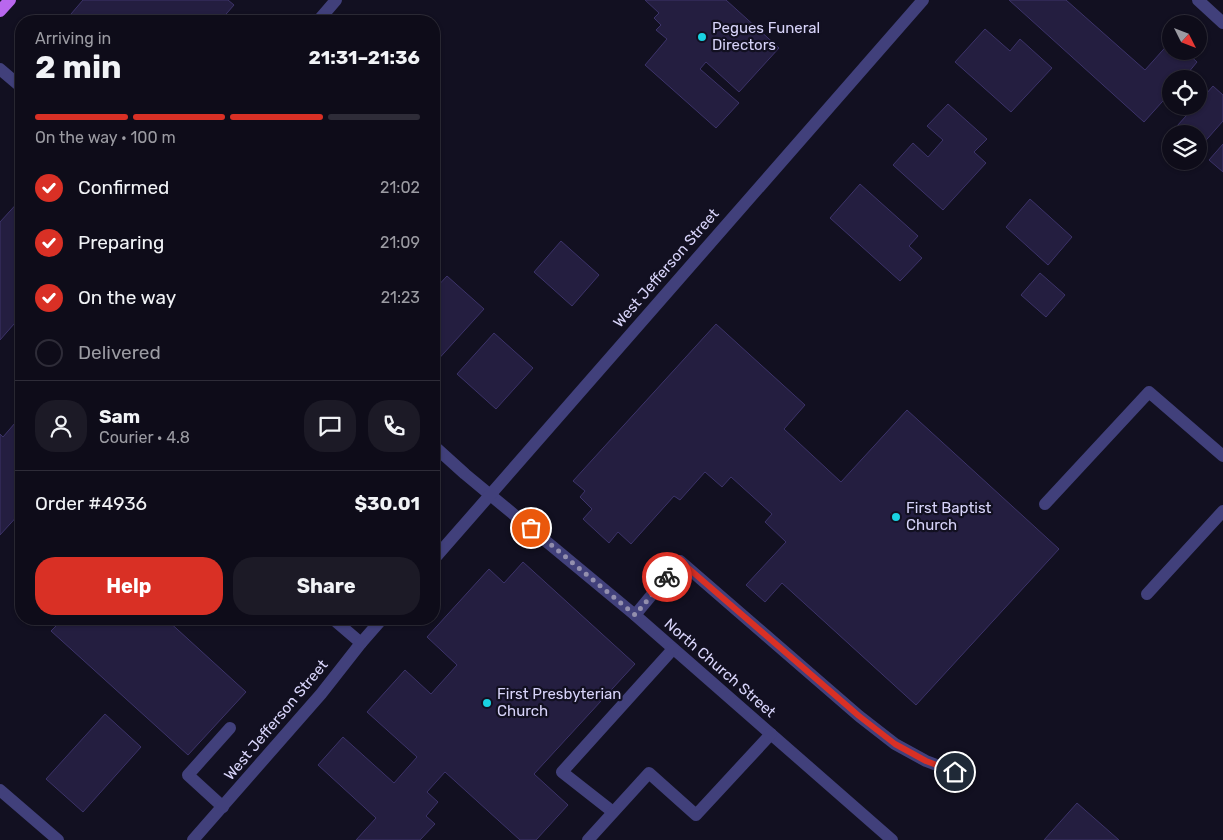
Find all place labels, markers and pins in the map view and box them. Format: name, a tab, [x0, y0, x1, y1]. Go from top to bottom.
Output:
place label: Pegues Funeral Directors	[712, 19, 820, 54]
marker: Pegues Funeral Directors	[696, 31, 708, 43]
place label: First Baptist Church	[906, 499, 992, 534]
pin	[510, 507, 552, 549]
marker: First Baptist Church	[890, 511, 902, 523]
place label: First Presbyterian Church	[497, 685, 621, 720]
marker: First Presbyterian Church	[481, 697, 493, 709]
pin	[934, 751, 976, 793]

